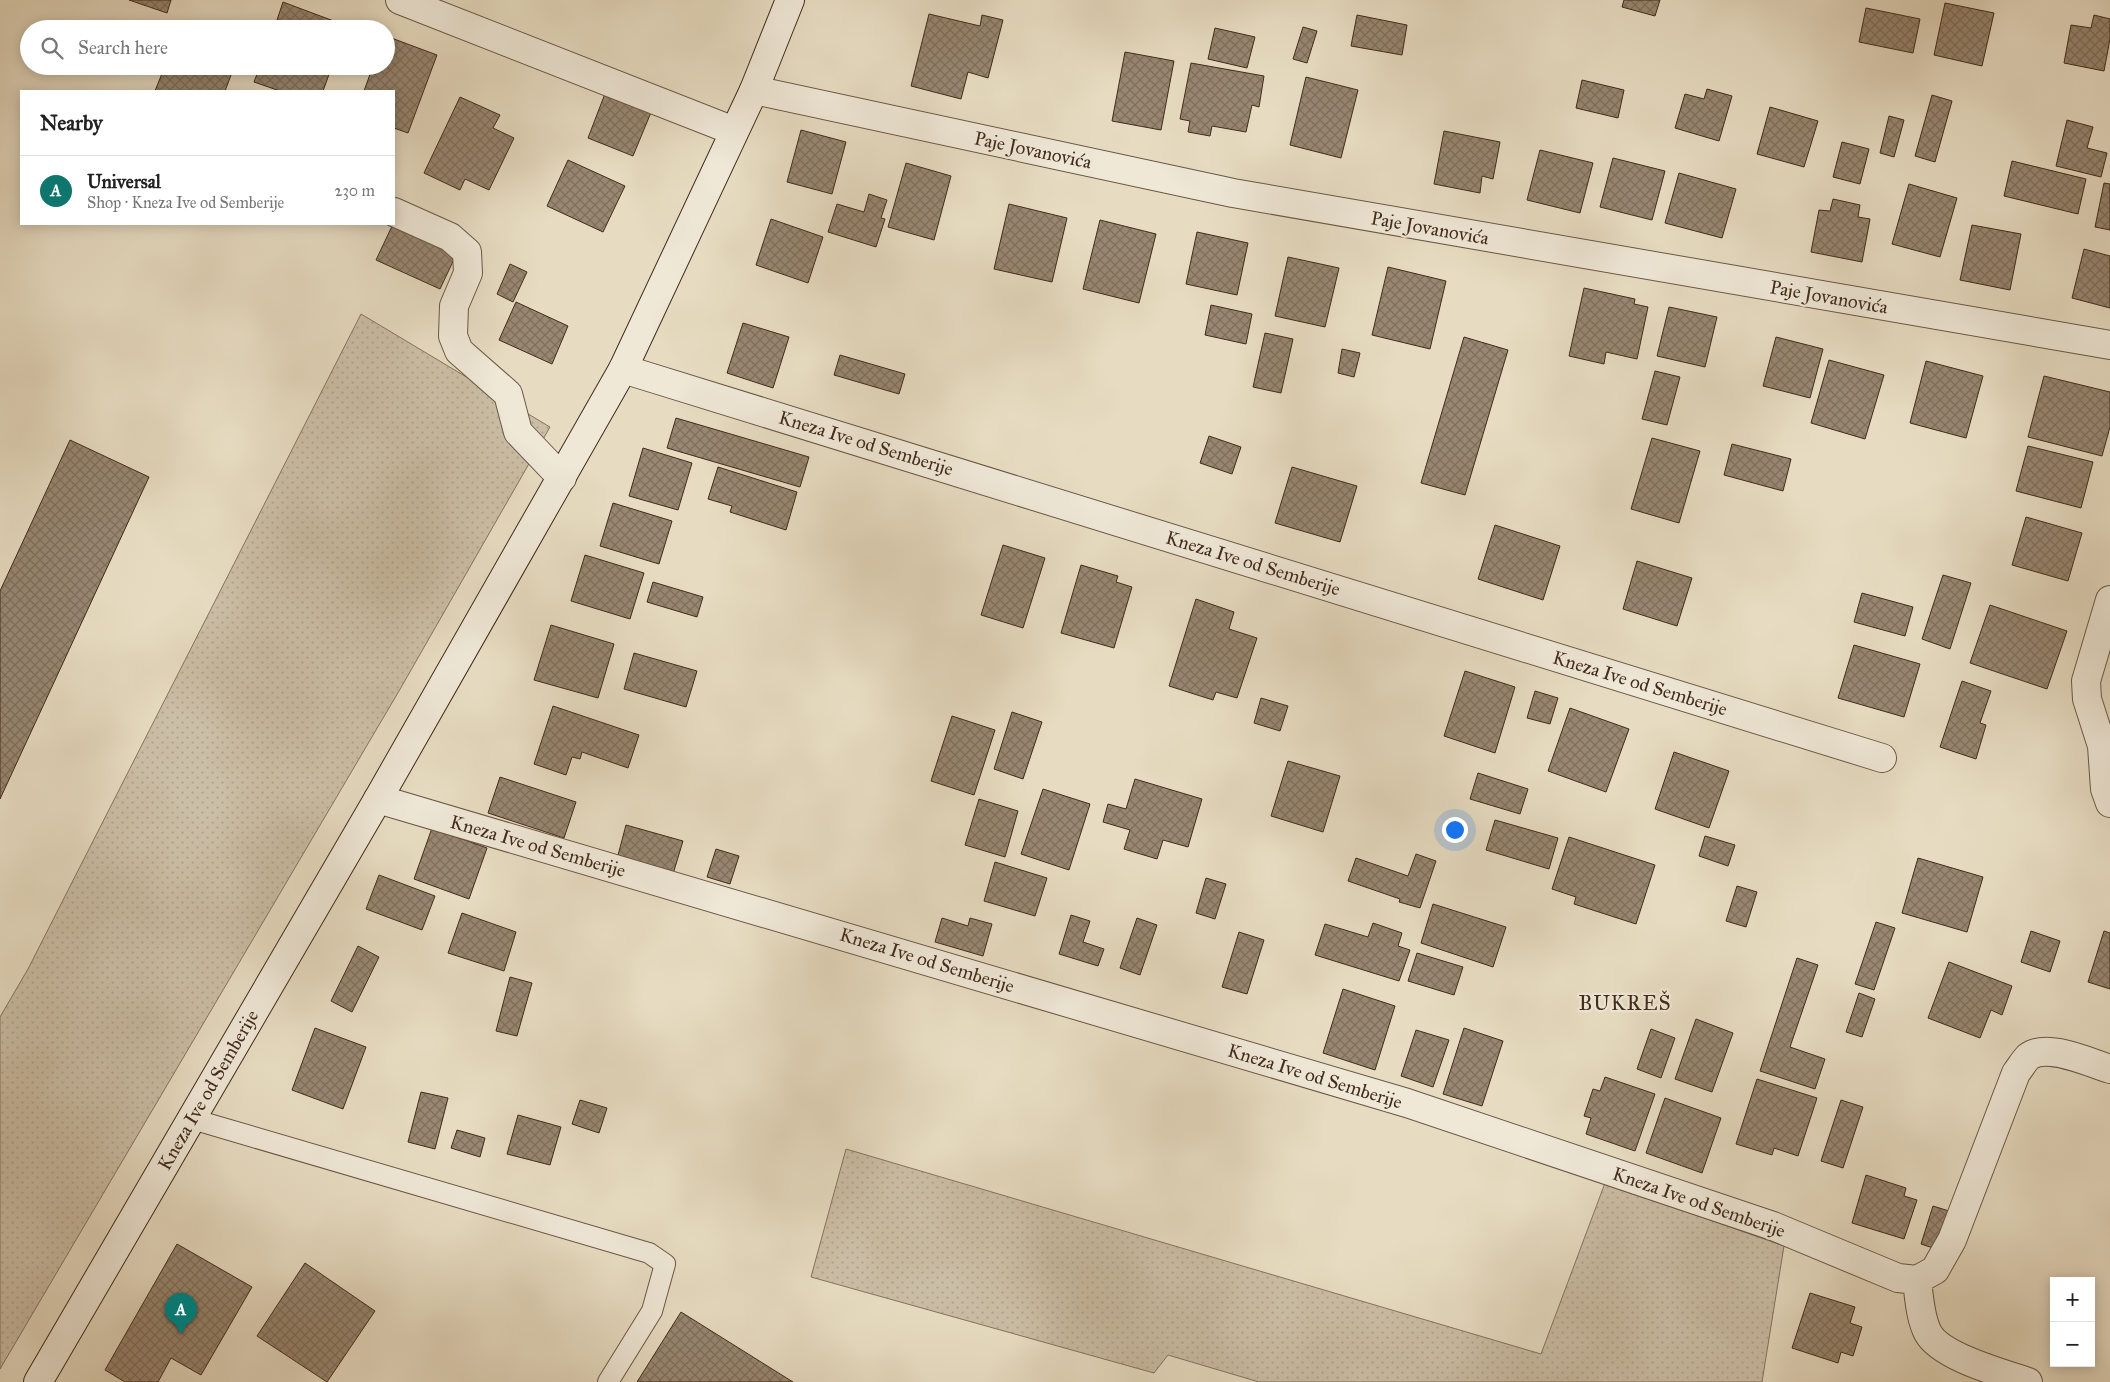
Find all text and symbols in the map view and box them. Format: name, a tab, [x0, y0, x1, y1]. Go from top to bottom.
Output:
search box	[20, 20, 395, 75]
icon: search	[38, 34, 66, 62]
text: Search here	[78, 36, 168, 59]
text: Nearby	[40, 110, 103, 136]
street label: Paje Jovanovića	[972, 126, 1095, 175]
text: Universal	[87, 170, 161, 193]
text: A	[51, 181, 61, 200]
text: 230 m	[335, 181, 375, 200]
text: Shop · Kneza Ive od Semberije	[87, 193, 284, 212]
street label: Paje Jovanovića	[1369, 206, 1492, 251]
street label: Paje Jovanovića	[1768, 275, 1891, 320]
street label: Kneza Ive od Semberije	[776, 406, 956, 481]
street label: Kneza Ive od Semberije	[1163, 526, 1343, 601]
street label: Kneza Ive od Semberije	[1550, 646, 1730, 721]
street label: Kneza Ive od Semberije	[448, 810, 628, 882]
your location	[1442, 817, 1468, 843]
street label: Kneza Ive od Semberije	[837, 923, 1017, 998]
district label: BUKREŠ	[1578, 990, 1672, 1016]
street label: Kneza Ive od Semberije	[153, 1006, 263, 1174]
street label: Kneza Ive od Semberije	[1225, 1039, 1405, 1114]
street label: Kneza Ive od Semberije	[1610, 1162, 1789, 1242]
map controls	[2050, 1277, 2095, 1367]
button: +	[2050, 1277, 2095, 1322]
pin: A	[165, 1293, 197, 1334]
button: −	[2050, 1322, 2095, 1367]

